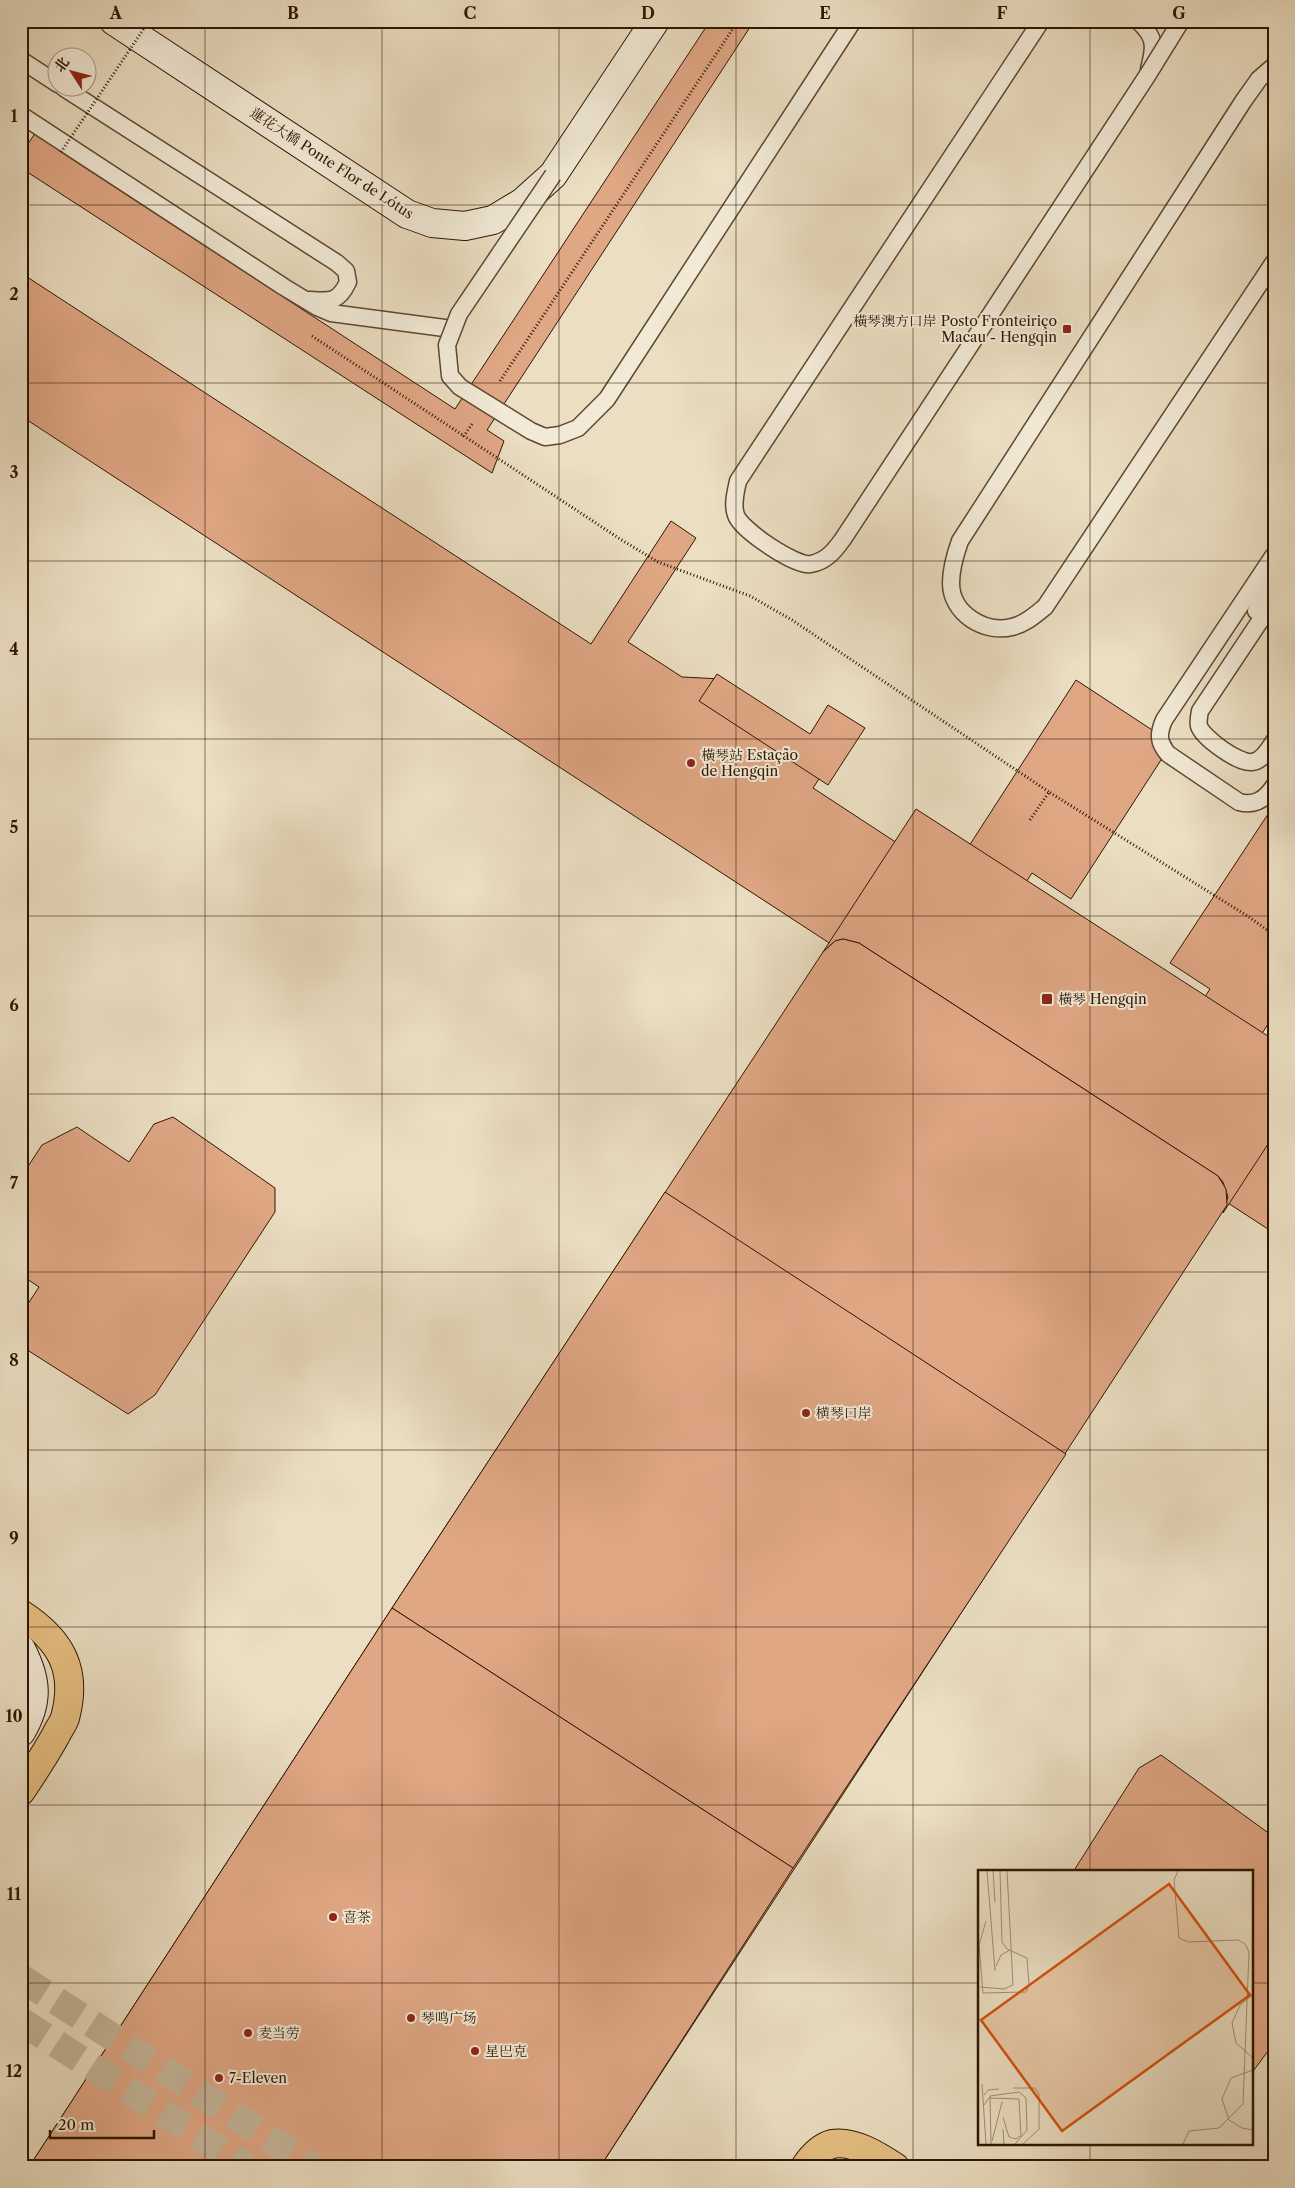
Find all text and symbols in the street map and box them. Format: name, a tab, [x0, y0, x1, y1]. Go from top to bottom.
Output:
text: A	[109, 3, 123, 23]
text: B	[287, 3, 299, 23]
text: C	[464, 3, 476, 23]
text: D	[641, 3, 655, 23]
text: E	[819, 3, 831, 23]
text: F	[997, 3, 1008, 23]
text: G	[1172, 3, 1186, 23]
north arrow	[48, 48, 98, 98]
text: 北	[50, 53, 73, 75]
street label: 蓮花大橋 Ponte Flor de Lótus	[247, 103, 417, 223]
text: 1	[10, 106, 18, 126]
text: 2	[9, 284, 19, 304]
place label: 橫琴澳方口岸 Posto Fronteiriço Macau - Hengqin	[853, 312, 1057, 346]
marker: 橫琴澳方口岸 Posto Fronteiriço Macau - Hengqin	[1061, 323, 1073, 335]
text: 3	[9, 462, 19, 482]
text: 4	[9, 639, 19, 659]
place label: 橫琴站 Estação de Hengqin	[701, 746, 798, 780]
marker: 橫琴站 Estação de Hengqin	[685, 757, 697, 769]
text: 5	[10, 817, 19, 837]
place label: 橫琴 Hengqin	[1058, 990, 1147, 1008]
marker: 橫琴 Hengqin	[1040, 992, 1054, 1006]
text: 6	[9, 995, 19, 1015]
text: 7	[10, 1173, 19, 1193]
text: 8	[9, 1350, 19, 1370]
place label: 横琴口岸	[816, 1404, 872, 1422]
marker: 横琴口岸	[800, 1407, 812, 1419]
text: 9	[9, 1528, 19, 1548]
text: 10	[5, 1706, 23, 1726]
inset map	[978, 1870, 1252, 2146]
text: 11	[7, 1884, 22, 1904]
place label: 喜茶	[343, 1908, 371, 1926]
marker: 喜茶	[327, 1911, 339, 1923]
place label: 琴鸣广场	[421, 2009, 477, 2027]
marker: 琴鸣广场	[405, 2012, 417, 2024]
place label: 麦当劳	[258, 2024, 300, 2042]
marker: 麦当劳	[242, 2027, 254, 2039]
place label: 星巴克	[485, 2042, 527, 2060]
marker: 星巴克	[469, 2045, 481, 2057]
text: 12	[6, 2061, 22, 2081]
place label: 7-Eleven	[229, 2069, 287, 2087]
marker: 7-Eleven	[213, 2072, 225, 2084]
scale bar	[50, 2108, 154, 2140]
text: 20 m	[58, 2115, 94, 2134]

